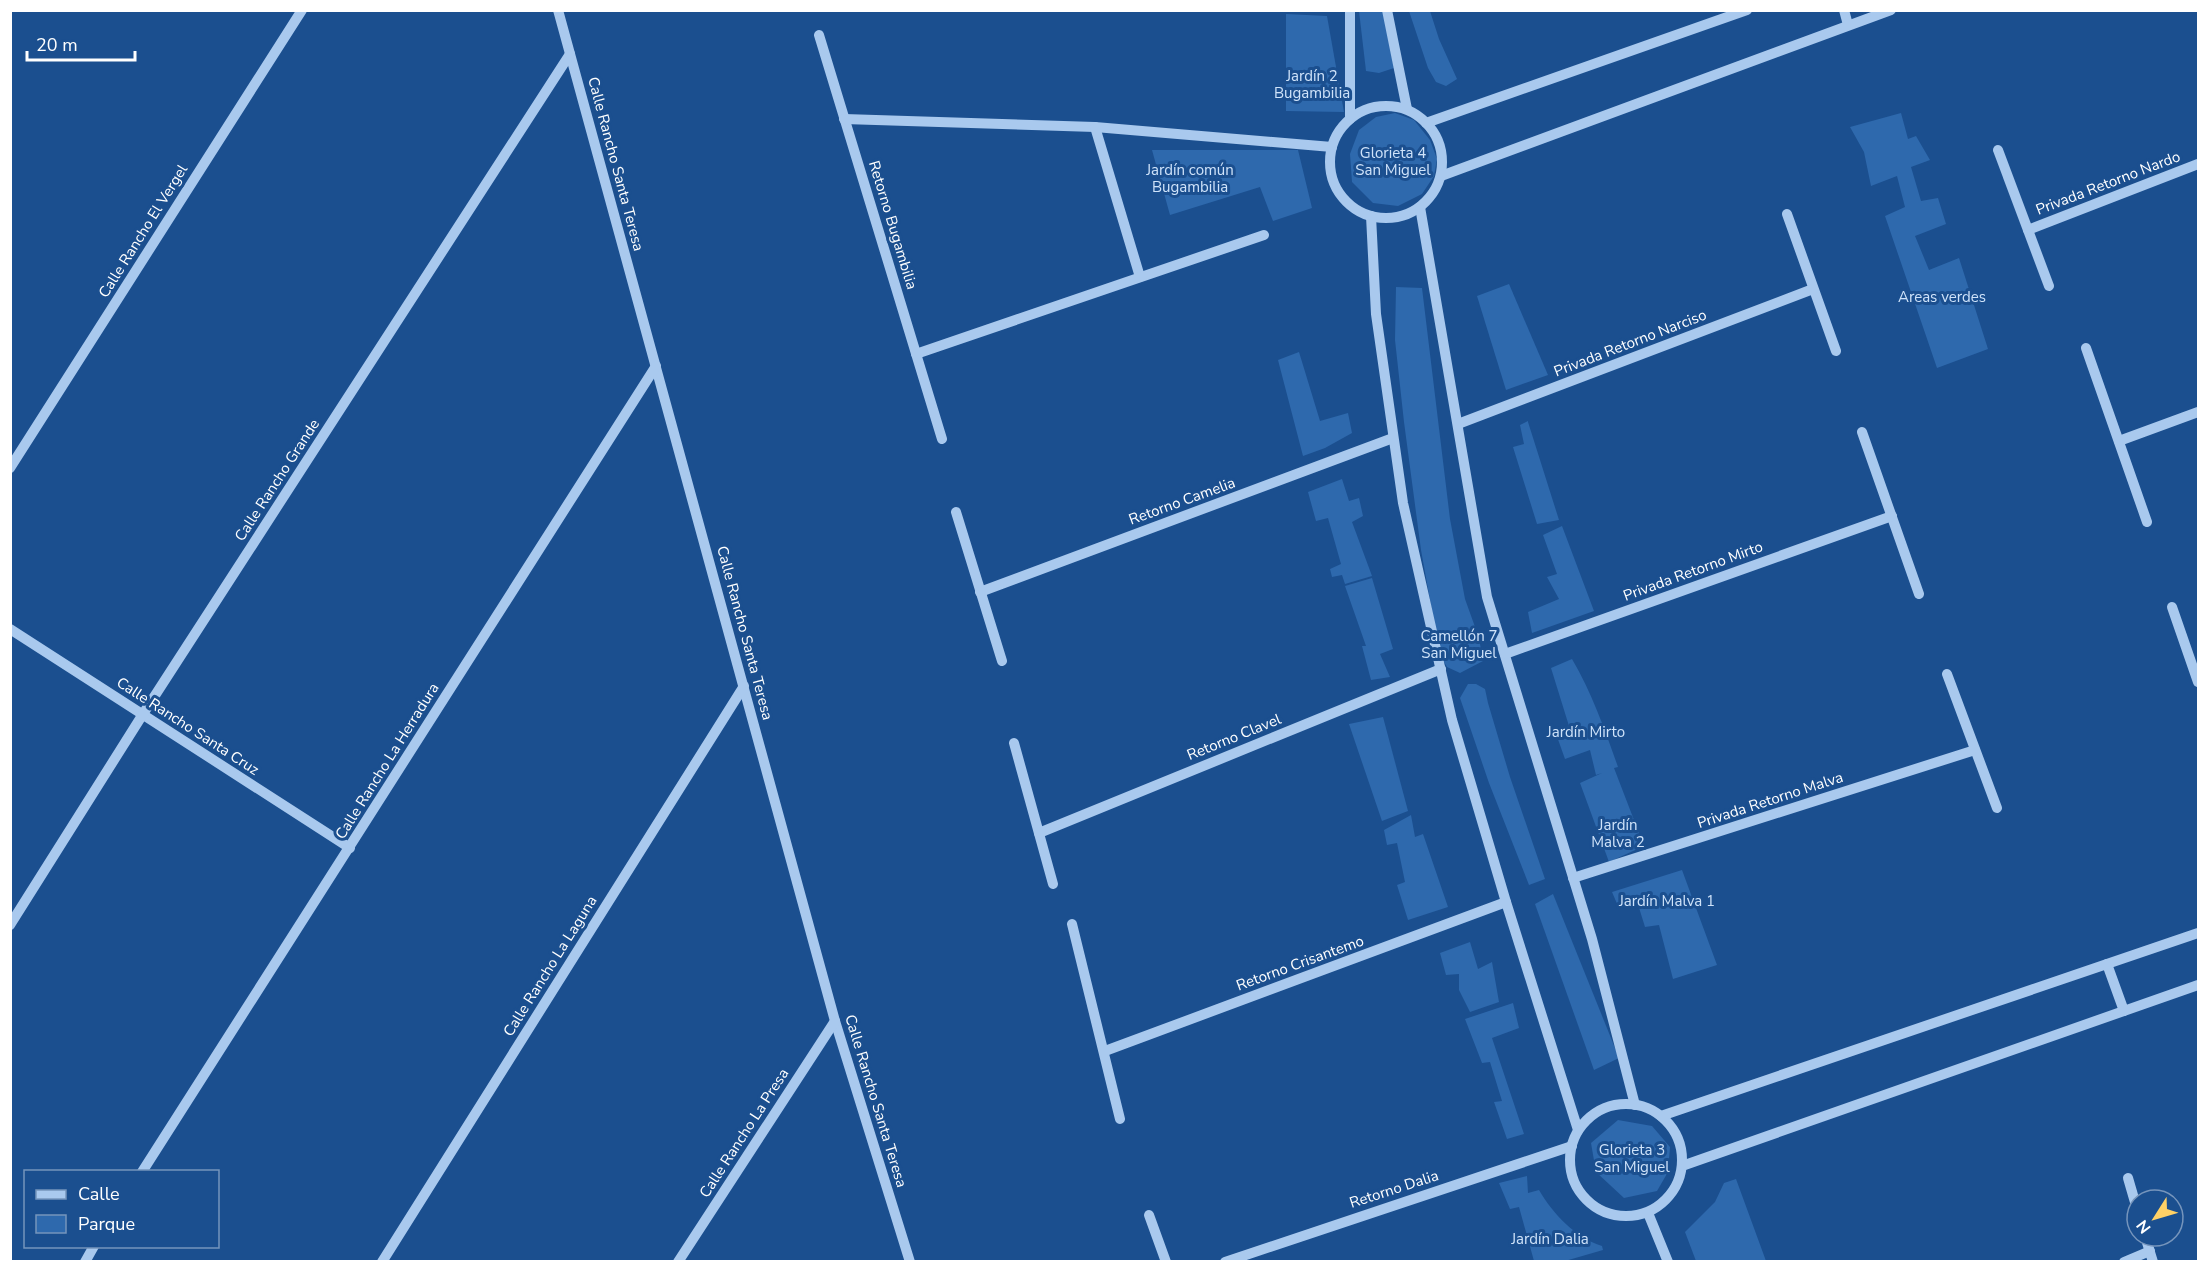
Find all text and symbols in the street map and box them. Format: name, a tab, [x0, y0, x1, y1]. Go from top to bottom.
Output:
scale bar	[27, 24, 135, 62]
text: 20 m	[36, 33, 78, 57]
park label: Jardín 2 Bugambilia	[1274, 66, 1350, 103]
street label: Calle Rancho Santa Teresa	[583, 75, 649, 253]
park label: Glorieta 4 San Miguel	[1355, 143, 1431, 180]
street label: Privada Retorno Nardo	[2033, 146, 2183, 220]
street label: Retorno Bugambilia	[864, 158, 922, 292]
street label: Calle Rancho El Vergel	[94, 160, 192, 301]
park label: Jardín común Bugambilia	[1145, 160, 1234, 197]
park label: Areas verdes	[1898, 287, 1986, 307]
street label: Privada Retorno Narciso	[1551, 305, 1709, 381]
street label: Calle Rancho Grande	[230, 415, 324, 545]
street label: Retorno Camelia	[1126, 472, 1238, 530]
street label: Privada Retorno Mirto	[1620, 536, 1766, 606]
street label: Calle Rancho Santa Teresa	[712, 544, 778, 722]
park label: Camellón 7 San Miguel	[1420, 626, 1498, 663]
street label: Calle Rancho Santa Cruz	[113, 672, 263, 780]
street label: Calle Rancho La Herradura	[331, 679, 443, 843]
street label: Retorno Clavel	[1184, 709, 1285, 765]
park label: Jardín Mirto	[1546, 722, 1625, 742]
street label: Privada Retorno Malva	[1694, 767, 1846, 833]
park label: Jardín Malva 2	[1591, 815, 1645, 852]
park label: Jardín Malva 1	[1618, 891, 1715, 911]
street label: Calle Rancho La Laguna	[499, 892, 601, 1040]
street label: Retorno Crisantemo	[1233, 931, 1367, 995]
street label: Calle Rancho Santa Teresa	[840, 1012, 912, 1190]
street label: Calle Rancho La Presa	[695, 1065, 793, 1201]
park label: Glorieta 3 San Miguel	[1594, 1140, 1670, 1177]
street label: Retorno Dalia	[1347, 1165, 1441, 1213]
legend	[24, 1170, 219, 1248]
text: Calle	[78, 1182, 120, 1206]
north arrow	[2125, 1188, 2185, 1248]
text: Parque	[78, 1212, 135, 1236]
text: N	[2131, 1215, 2156, 1238]
park label: Jardín Dalia	[1510, 1229, 1589, 1249]

